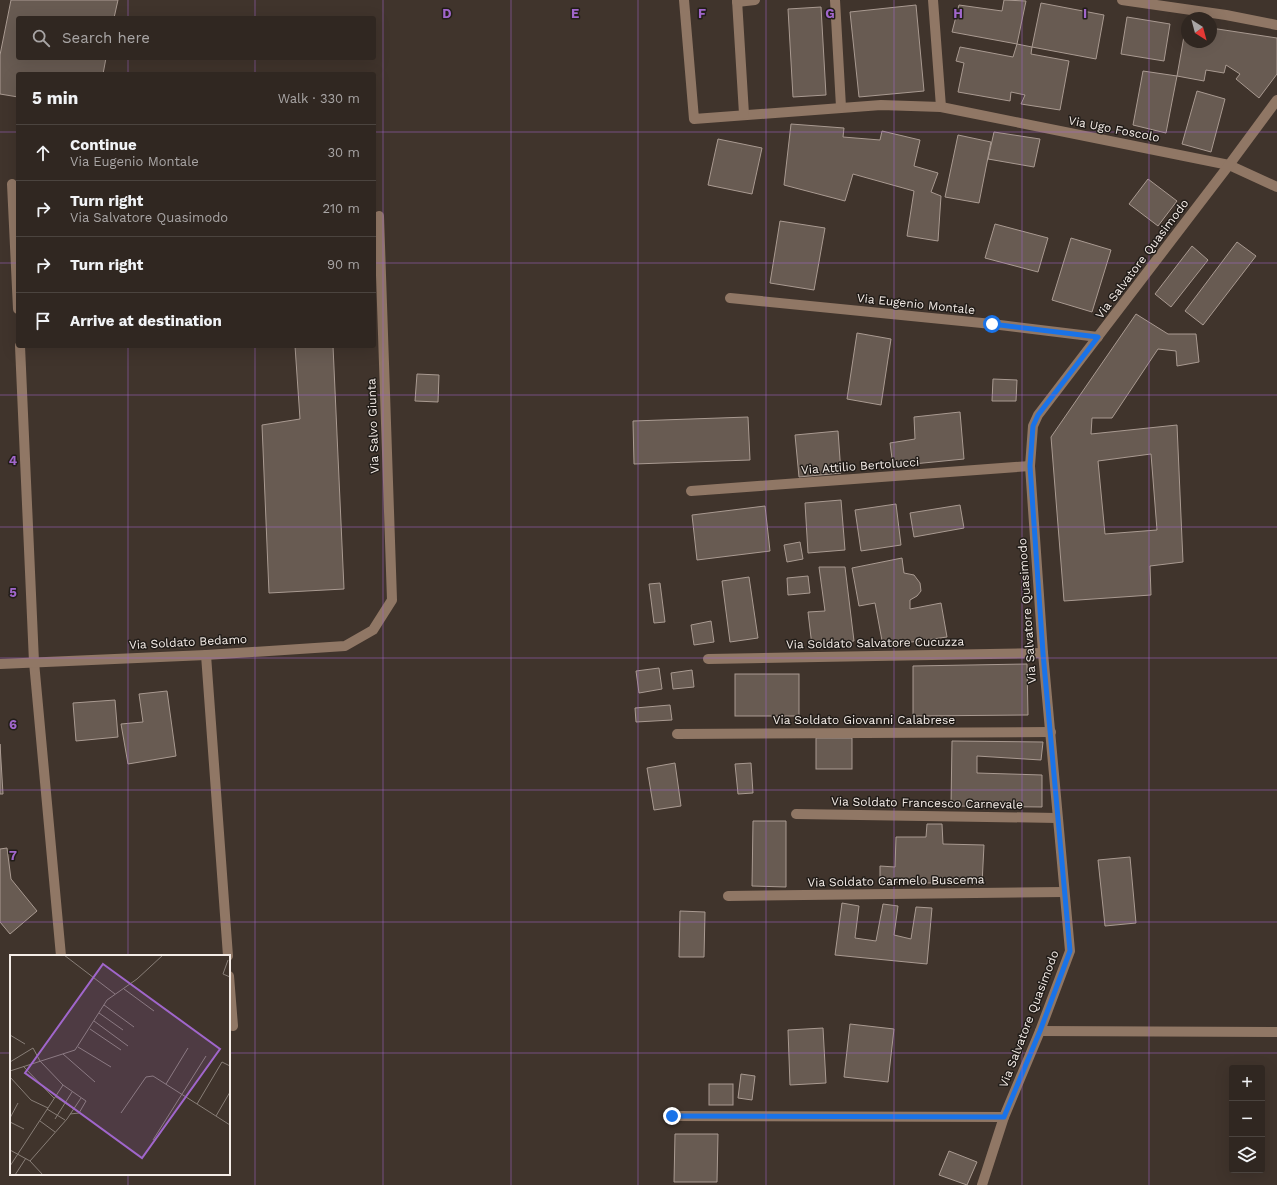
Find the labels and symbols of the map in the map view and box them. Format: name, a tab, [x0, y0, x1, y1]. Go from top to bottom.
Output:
text: D	[442, 6, 452, 21]
text: E	[571, 6, 579, 21]
text: F	[698, 6, 706, 21]
text: G	[825, 6, 835, 21]
text: H	[953, 6, 963, 21]
text: I	[1083, 6, 1087, 21]
north arrow	[1181, 12, 1217, 48]
street label: Via Ugo Foscolo	[1067, 113, 1161, 145]
street label: Via Salvatore Quasimodo	[1092, 196, 1192, 322]
street label: Via Eugenio Montale	[856, 291, 976, 317]
route start	[983, 315, 1001, 333]
street label: Via Salvo Giunta	[364, 378, 382, 474]
text: 4	[9, 453, 18, 468]
street label: Via Attilio Bertolucci	[800, 455, 920, 477]
street label: Via Salvatore Quasimodo	[1015, 538, 1039, 684]
text: 5	[9, 585, 17, 600]
street label: Via Soldato Bedamo	[129, 632, 247, 652]
street label: Via Soldato Salvatore Cucuzza	[786, 634, 964, 652]
street label: Via Soldato Giovanni Calabrese	[773, 713, 955, 727]
text: 6	[9, 717, 17, 732]
street label: Via Soldato Francesco Carnevale	[831, 794, 1023, 812]
text: 7	[9, 848, 17, 863]
street label: Via Soldato Carmelo Buscema	[807, 872, 985, 890]
street label: Via Salvatore Quasimodo	[996, 948, 1062, 1090]
inset map	[10, 955, 230, 1175]
route end	[663, 1107, 681, 1125]

